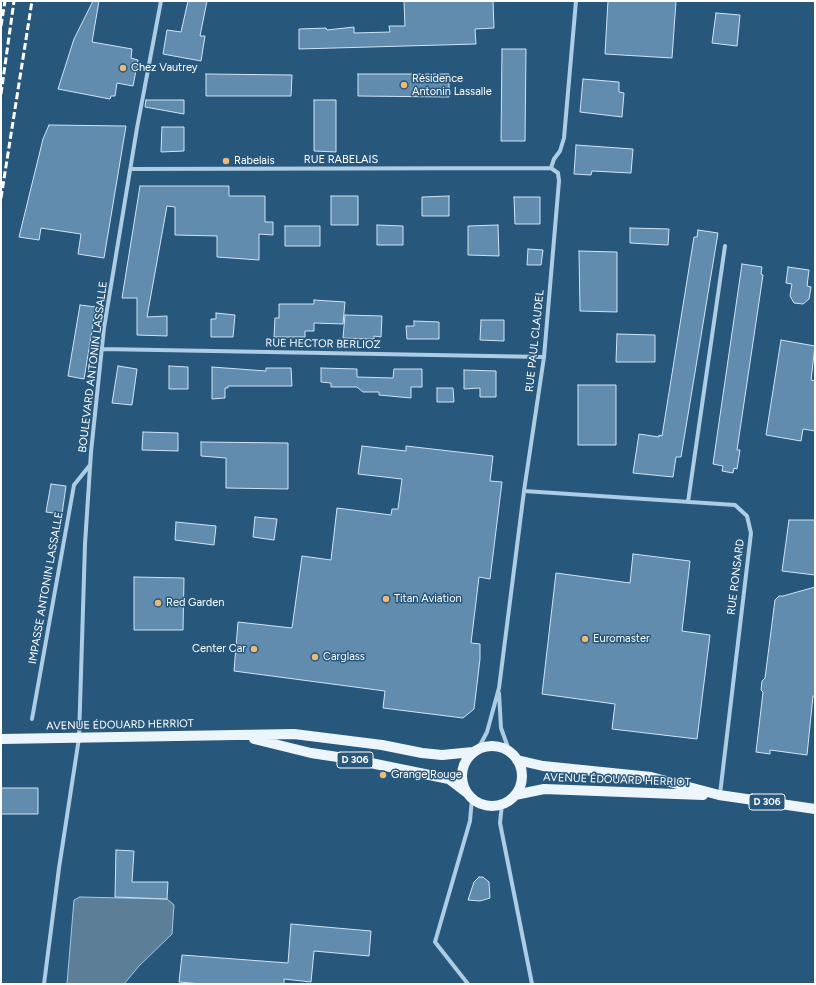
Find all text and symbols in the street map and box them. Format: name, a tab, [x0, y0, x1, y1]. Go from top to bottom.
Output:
place label: Chez Vautrey	[131, 61, 198, 75]
marker: Chez Vautrey	[118, 63, 128, 73]
place label: Résidence Antonin Lassalle	[412, 72, 492, 98]
marker: Résidence Antonin Lassalle	[399, 80, 409, 90]
street label: RUE RABELAIS	[304, 153, 378, 167]
place label: Rabelais	[234, 154, 275, 168]
marker: Rabelais	[221, 156, 231, 166]
street label: BOULEVARD ANTONIN LASSALLE	[76, 281, 110, 453]
street label: RUE PAUL CLAUDEL	[523, 289, 547, 393]
street label: RUE HECTOR BERLIOZ	[265, 336, 381, 352]
street label: IMPASSE ANTONIN LASSALLE	[26, 511, 66, 665]
street label: RUE RONSARD	[725, 538, 747, 616]
place label: Titan Aviation	[394, 592, 462, 606]
marker: Titan Aviation	[381, 594, 391, 604]
place label: Red Garden	[166, 596, 224, 610]
marker: Red Garden	[153, 598, 163, 608]
place label: Euromaster	[593, 632, 650, 646]
marker: Euromaster	[580, 634, 590, 644]
place label: Center Car	[192, 642, 246, 656]
marker: Center Car	[249, 644, 259, 654]
place label: Carglass	[323, 650, 365, 664]
marker: Carglass	[310, 652, 320, 662]
street label: AVENUE ÉDOUARD HERRIOT	[46, 717, 194, 733]
road number: D 306	[337, 752, 373, 768]
place label: Grange Rouge	[391, 768, 462, 782]
marker: Grange Rouge	[378, 770, 388, 780]
street label: AVENUE ÉDOUARD HERRIOT	[543, 771, 691, 789]
road number: D 306	[749, 794, 785, 810]

